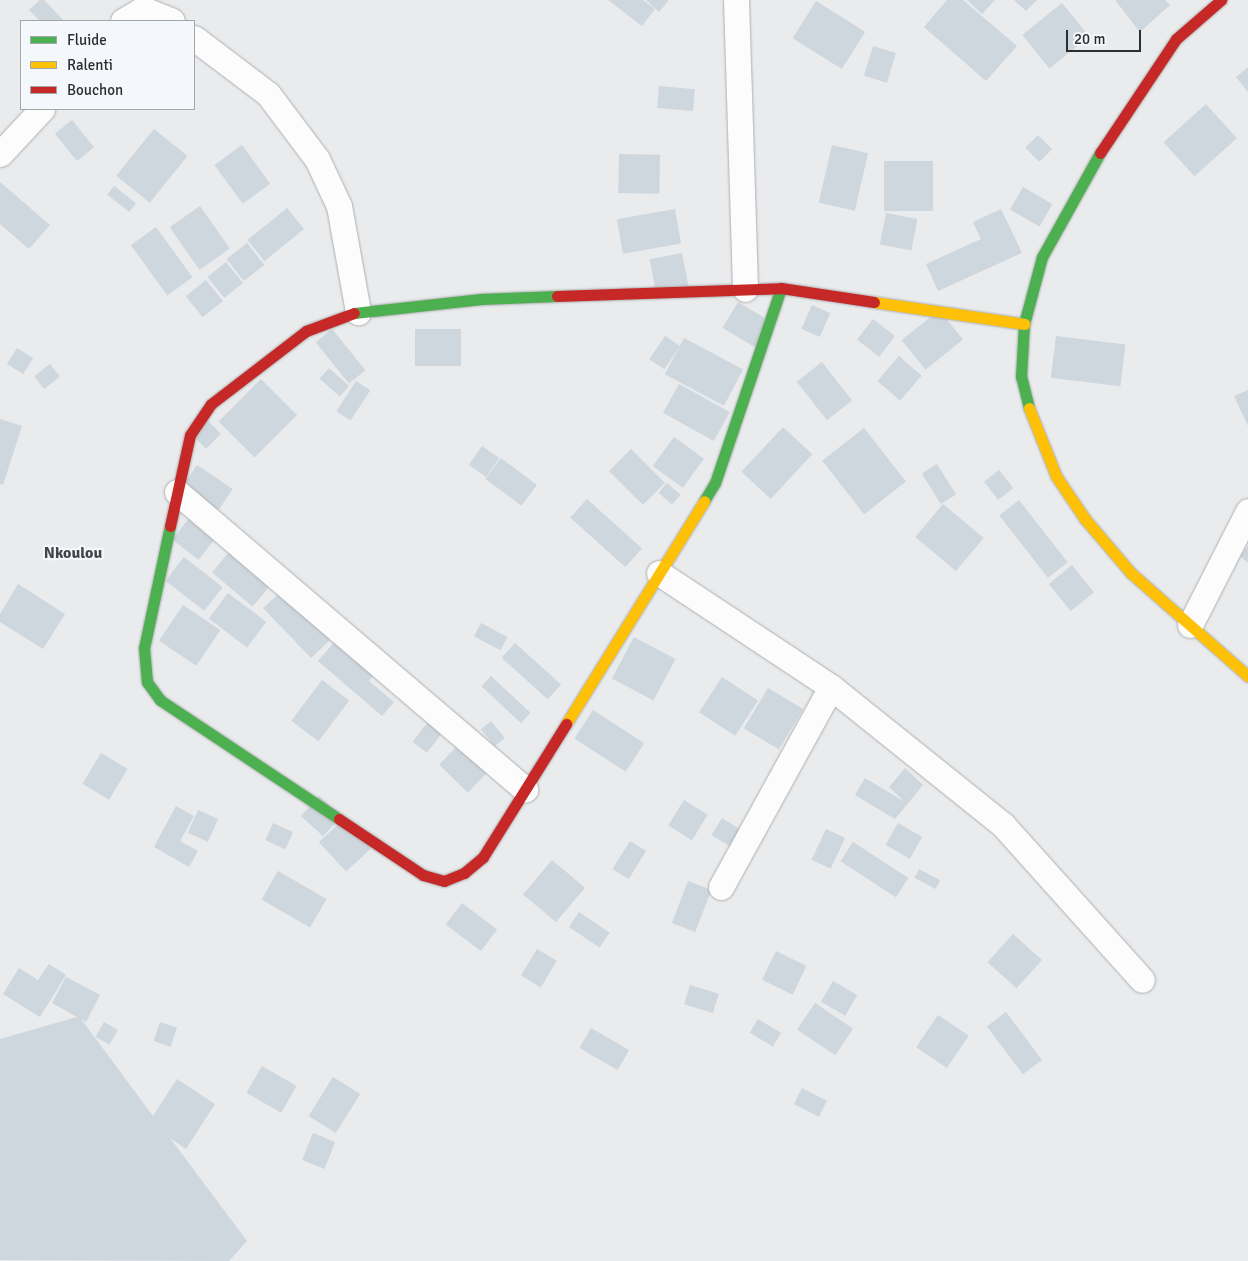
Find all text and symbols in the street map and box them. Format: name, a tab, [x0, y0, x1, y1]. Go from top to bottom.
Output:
legend	[20, 20, 195, 110]
scale bar	[1068, 20, 1143, 52]
text: 20 m	[1074, 30, 1105, 48]
text: Fluide	[67, 31, 107, 49]
text: Ralenti	[67, 56, 113, 74]
text: Bouchon	[67, 81, 123, 99]
district label: Nkoulou	[44, 543, 102, 563]

